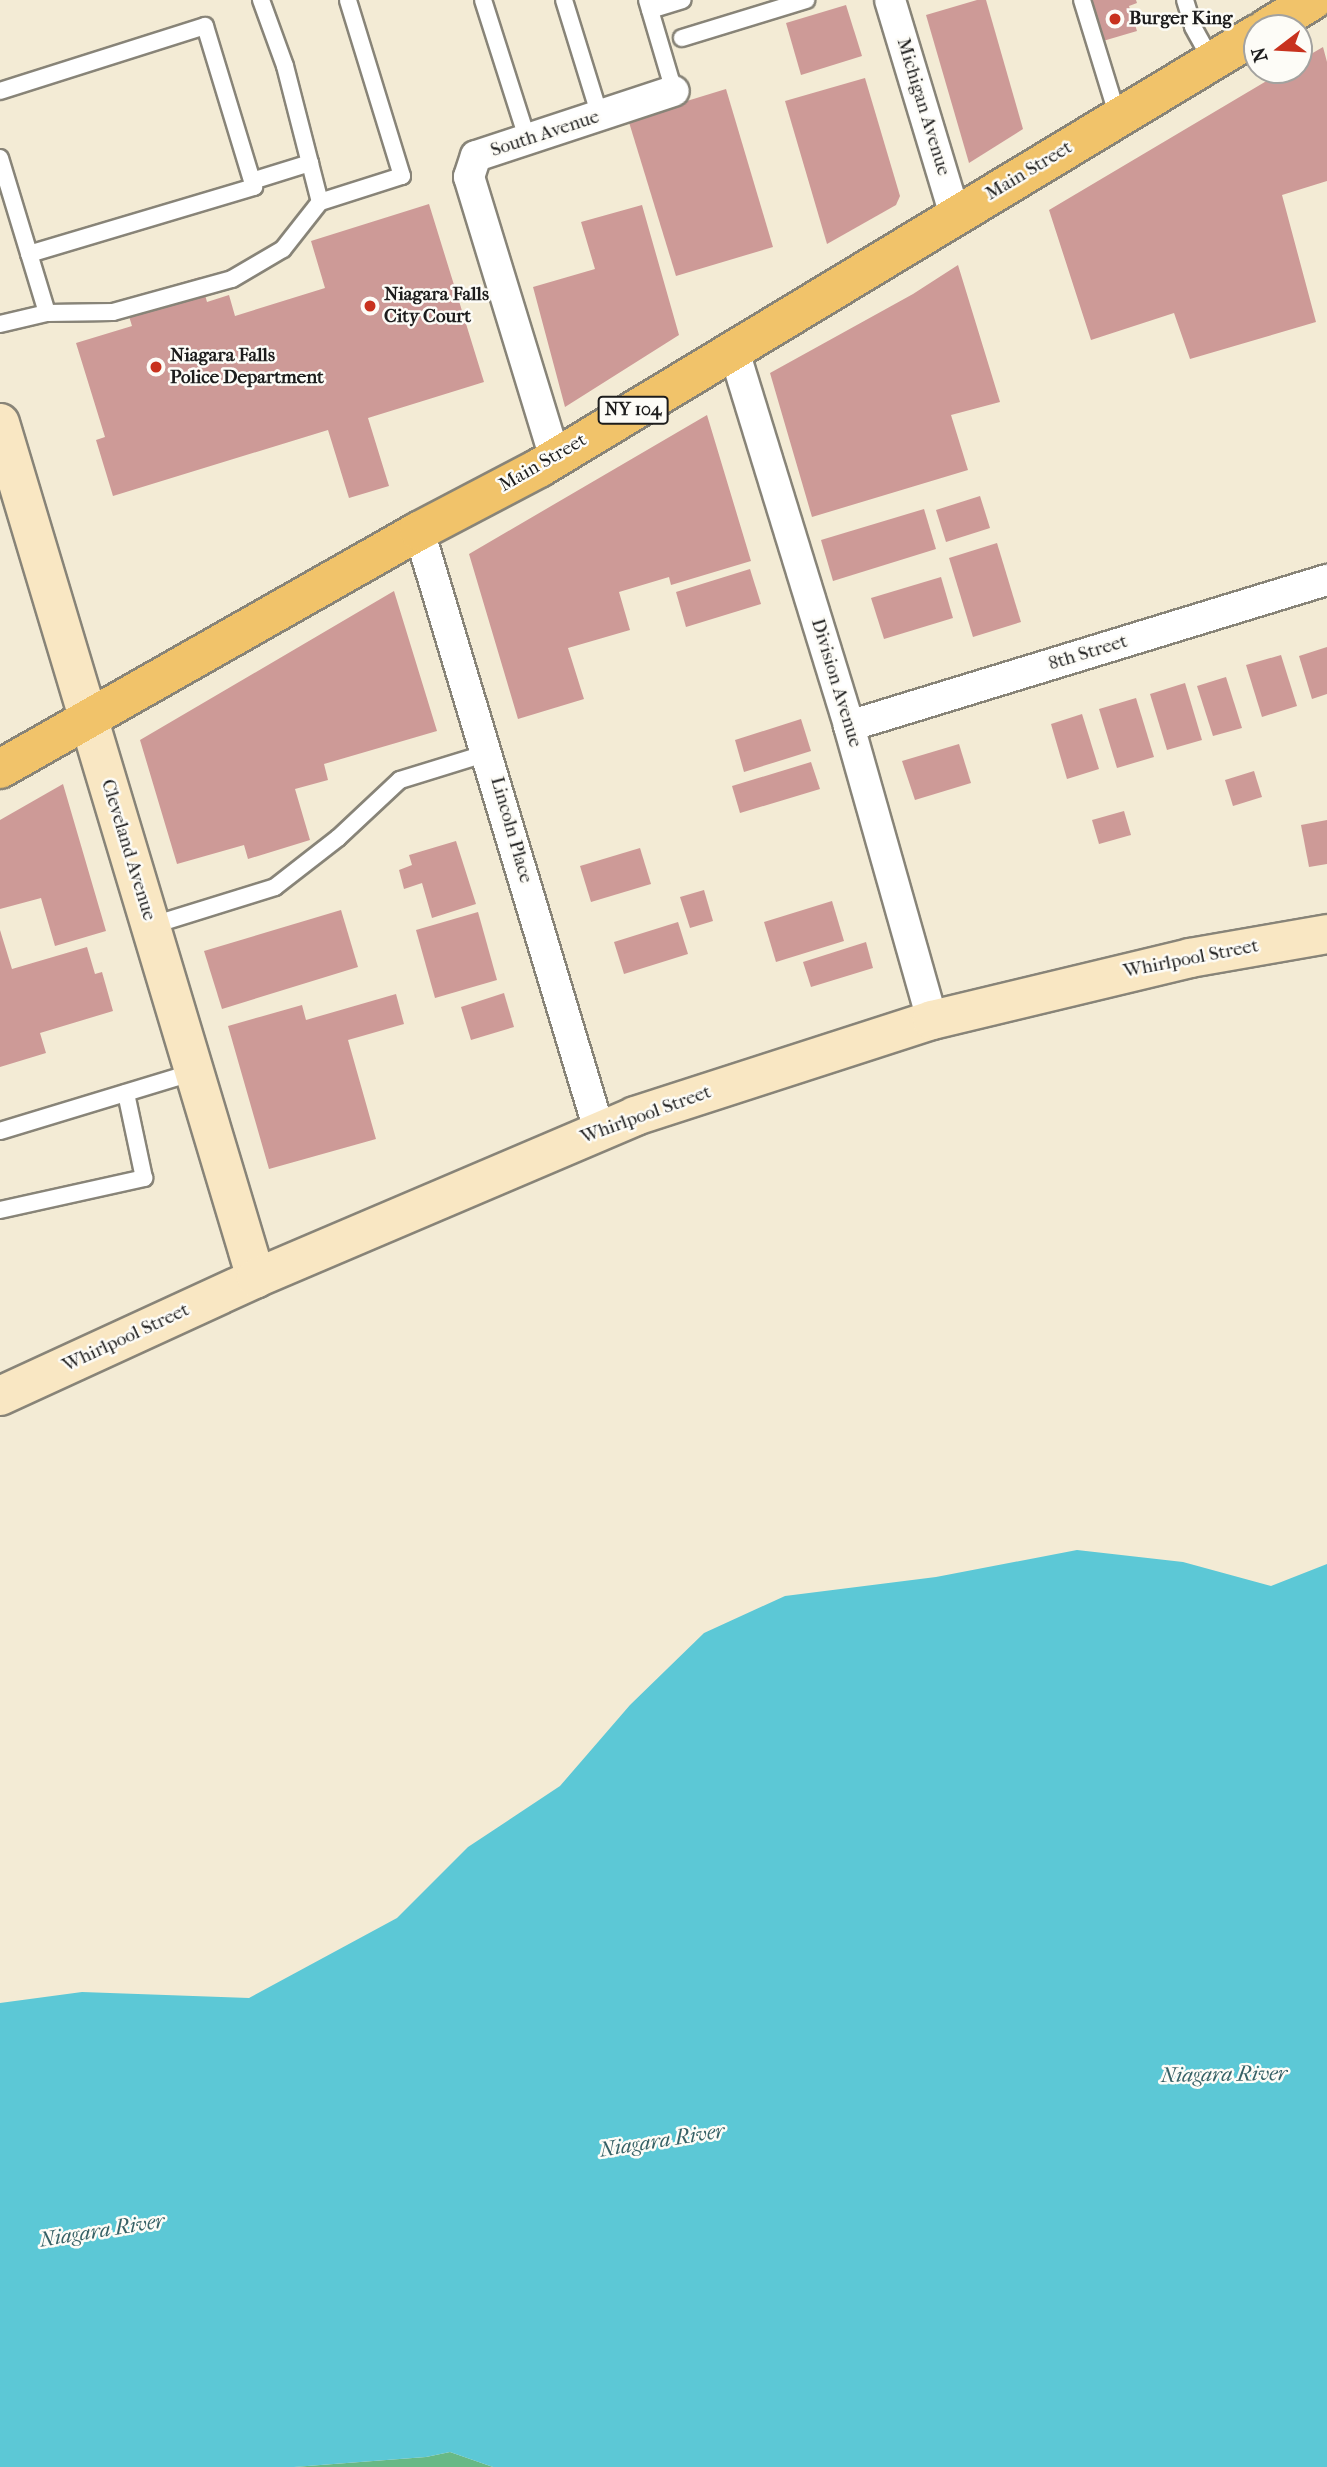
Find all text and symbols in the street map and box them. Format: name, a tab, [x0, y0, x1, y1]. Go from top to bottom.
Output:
place label: Burger King	[1129, 8, 1232, 30]
marker: Burger King	[1107, 11, 1123, 27]
north arrow	[1243, 14, 1313, 84]
street label: Michigan Avenue	[891, 35, 955, 179]
text: N	[1247, 44, 1272, 65]
street label: South Avenue	[488, 106, 602, 162]
street label: Main Street	[982, 136, 1076, 206]
place label: Niagara Falls City Court	[384, 284, 489, 328]
marker: Niagara Falls City Court	[362, 298, 378, 314]
place label: Niagara Falls Police Department	[170, 345, 324, 389]
marker: Niagara Falls Police Department	[148, 359, 164, 375]
road number: NY 104	[596, 396, 670, 424]
street label: Main Street	[495, 429, 591, 497]
street label: Division Avenue	[806, 616, 866, 750]
street label: 8th Street	[1046, 630, 1130, 676]
street label: Lincoln Place	[485, 774, 537, 886]
street label: Cleveland Avenue	[96, 777, 160, 923]
street label: Whirlpool Street	[1122, 935, 1260, 983]
street label: Whirlpool Street	[578, 1081, 714, 1149]
street label: Whirlpool Street	[59, 1299, 193, 1377]
water label: Niagara River	[1161, 2060, 1287, 2088]
water label: Niagara River	[598, 2118, 726, 2162]
water label: Niagara River	[38, 2208, 166, 2252]

